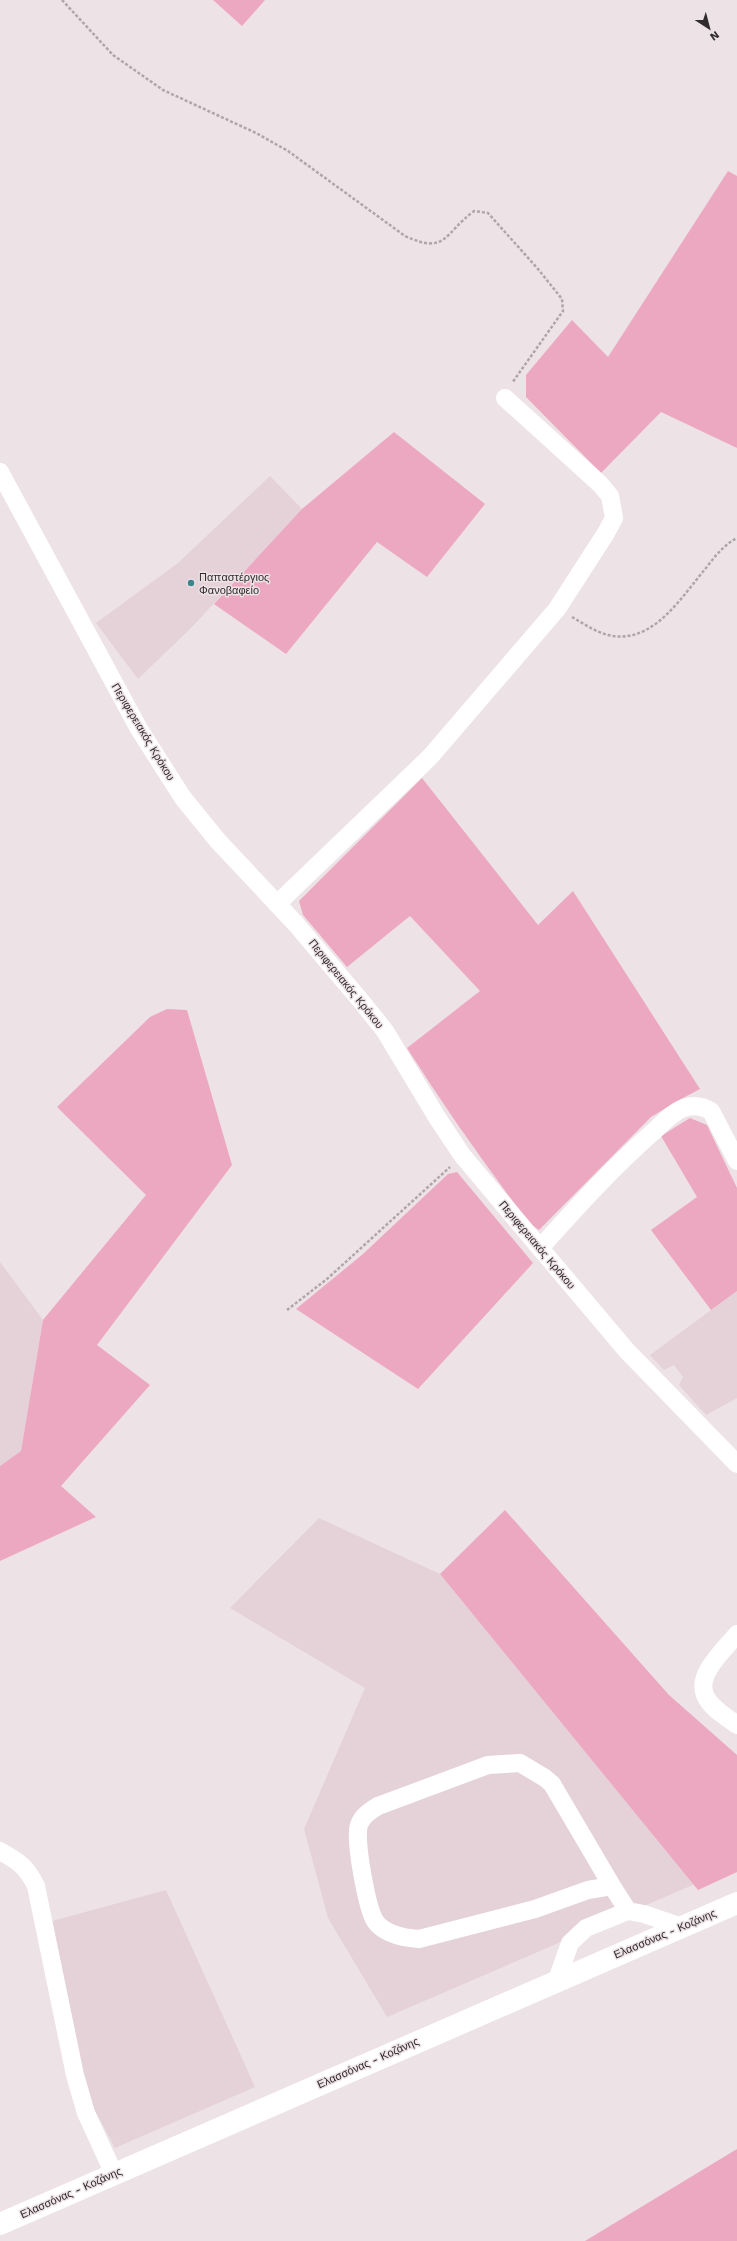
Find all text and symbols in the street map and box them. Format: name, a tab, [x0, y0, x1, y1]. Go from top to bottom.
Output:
north arrow	[689, 8, 729, 48]
text: N	[707, 28, 722, 43]
place label: Παπαστέργιος Φανοβαφείο	[199, 571, 269, 597]
marker: Παπαστέργιος Φανοβαφείο	[186, 578, 196, 588]
street label: Περιφερειακός Κρόκου	[109, 681, 177, 783]
street label: Περιφερειακός Κρόκου	[306, 937, 386, 1031]
street label: Περιφερειακός Κρόκου	[496, 1198, 578, 1292]
street label: Ελασσόνας - Κοζάνης	[612, 1907, 718, 1961]
street label: Ελασσόνας - Κοζάνης	[315, 2035, 421, 2091]
street label: Ελασσόνας - Κοζάνης	[18, 2165, 124, 2221]

